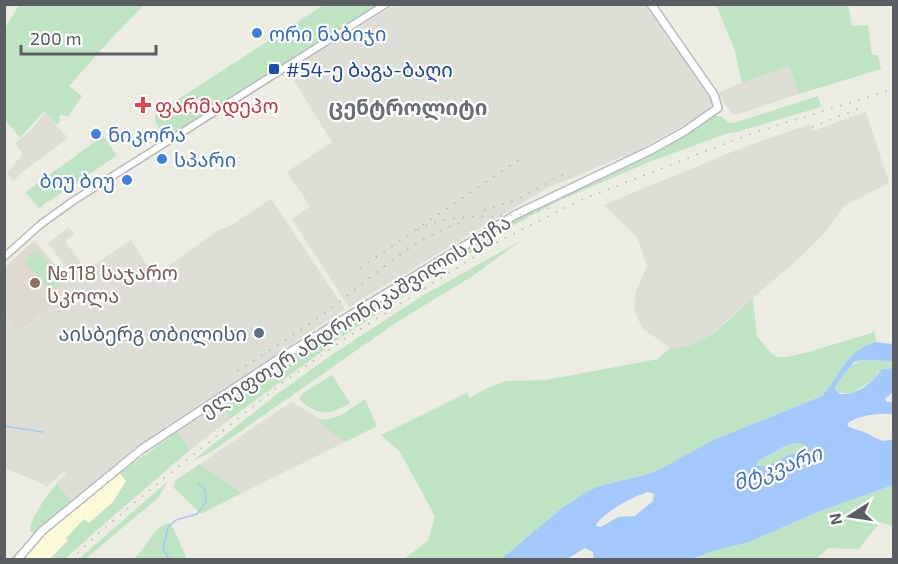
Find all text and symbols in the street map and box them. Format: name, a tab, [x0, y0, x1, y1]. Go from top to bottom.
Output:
scale bar	[21, 18, 156, 56]
place label: ორი ნაბიჯი	[269, 21, 386, 46]
marker: ორი ნაბიჯი	[250, 26, 264, 40]
text: 200 m	[30, 27, 82, 49]
place label: #54-ე ბაგა-ბაღი	[286, 57, 453, 83]
marker: #54-ე ბაგა-ბაღი	[267, 62, 281, 76]
place label: ფარმადეპო	[155, 93, 278, 119]
district label: ცენტროლიტი	[329, 94, 487, 121]
marker: ფარმადეპო	[136, 98, 150, 112]
place label: ნიკორა	[108, 122, 186, 147]
marker: ნიკორა	[89, 127, 103, 141]
place label: სპარი	[174, 147, 236, 171]
marker: სპარი	[155, 152, 169, 166]
place label: ბიუ ბიუ	[40, 168, 115, 193]
marker: ბიუ ბიუ	[120, 173, 134, 187]
street label: ელეფთერ ანდრონიკაშვილის ქუჩა	[195, 209, 516, 423]
place label: №118 საჯარო სკოლა	[47, 260, 178, 309]
marker: №118 საჯარო სკოლა	[28, 276, 42, 290]
place label: აისბერგ თბილისი	[58, 321, 247, 347]
marker: აისბერგ თბილისი	[252, 326, 266, 340]
water label: მტკვარი	[729, 439, 826, 496]
north arrow	[820, 486, 880, 546]
text: N	[824, 512, 845, 527]

